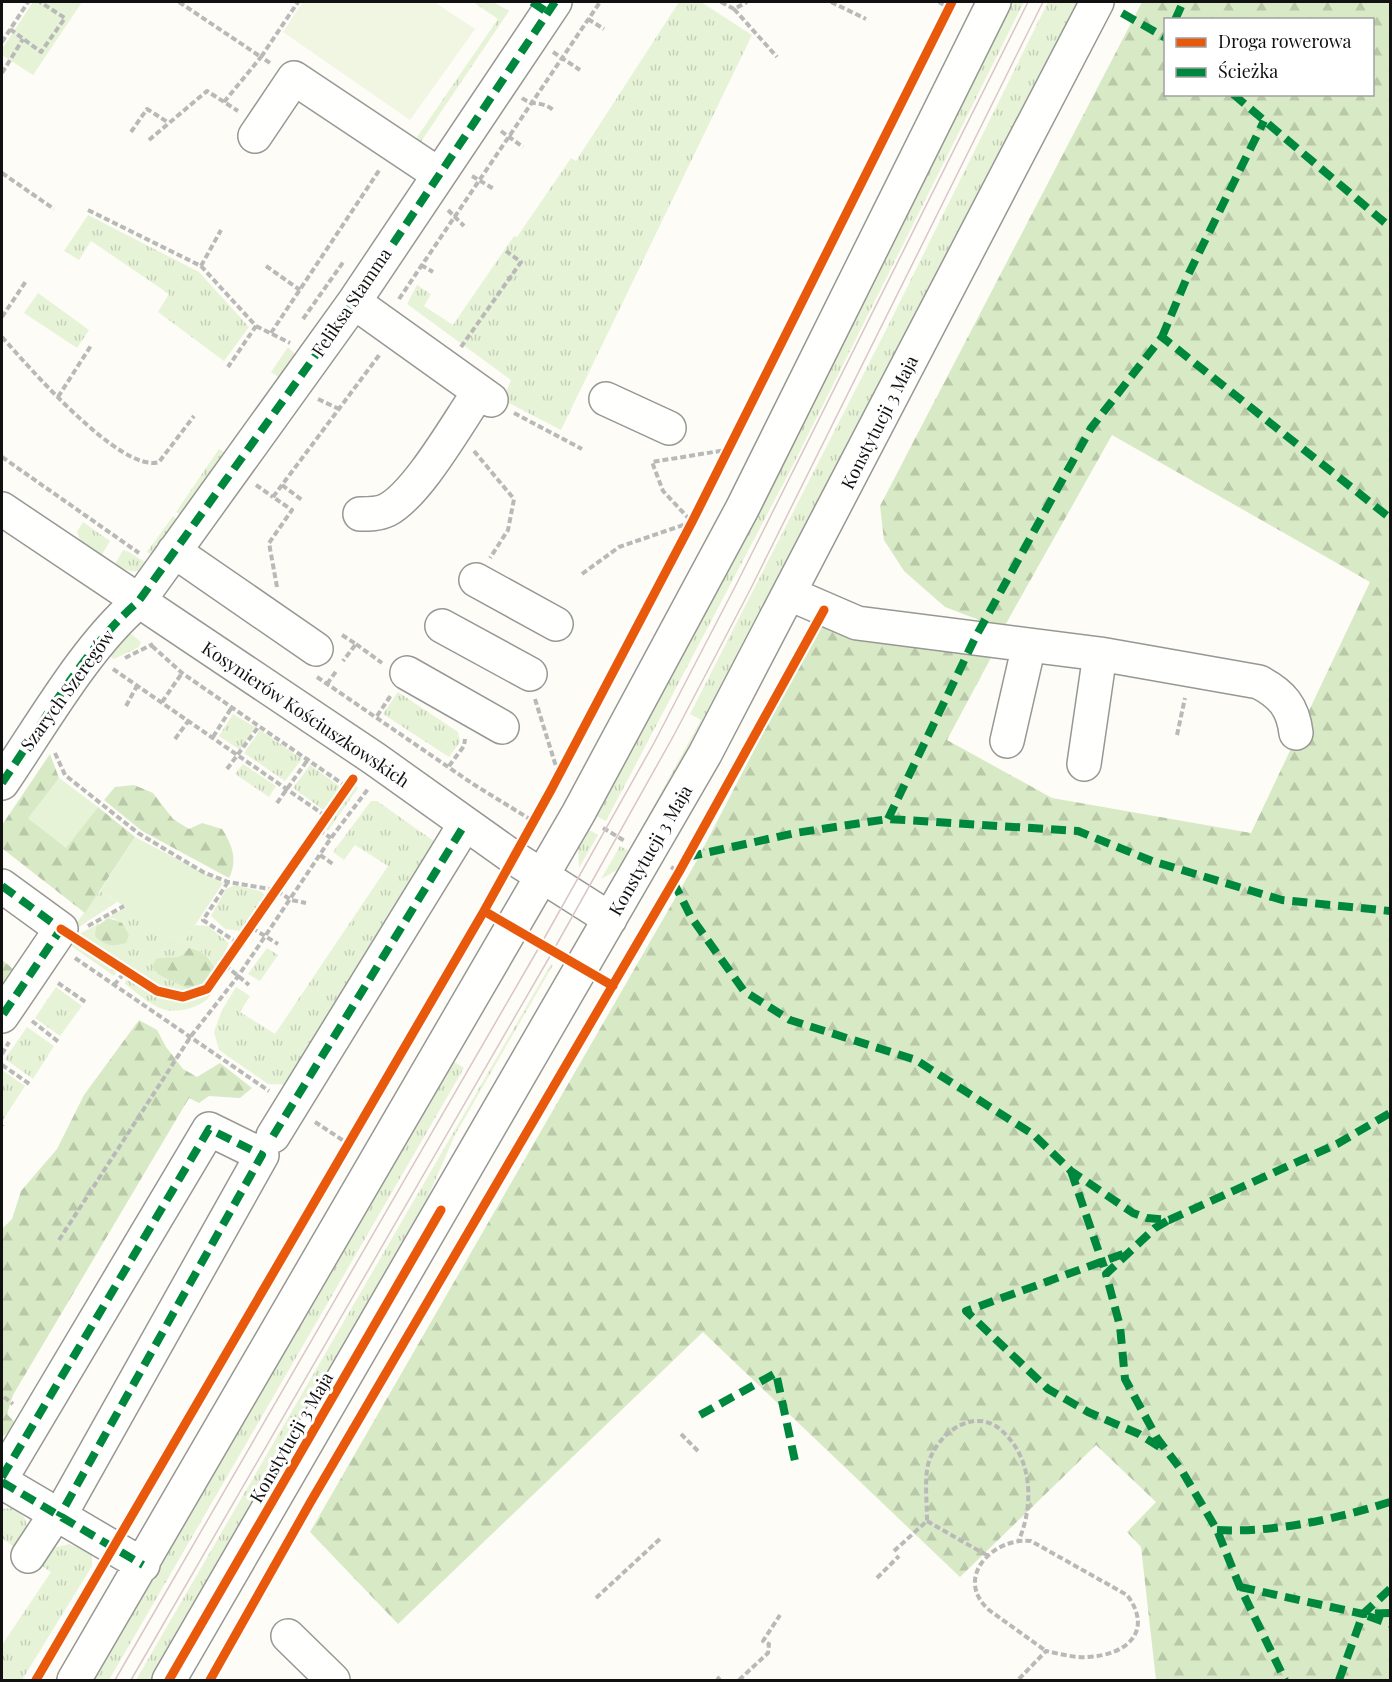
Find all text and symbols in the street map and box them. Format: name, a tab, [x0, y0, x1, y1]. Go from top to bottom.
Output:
legend	[1164, 18, 1374, 96]
text: Droga rowerowa	[1218, 29, 1351, 53]
text: Ścieżka	[1218, 59, 1278, 83]
street label: Feliksa Stamma	[306, 243, 396, 361]
street label: Konstytucji 3 Maja	[835, 351, 923, 493]
street label: Szarych Szeregów	[15, 624, 119, 756]
street label: Kosynierów Kościuszkowskich	[198, 635, 415, 793]
street label: Konstytucji 3 Maja	[603, 780, 697, 920]
street label: Konstytucji 3 Maja	[244, 1367, 338, 1507]

